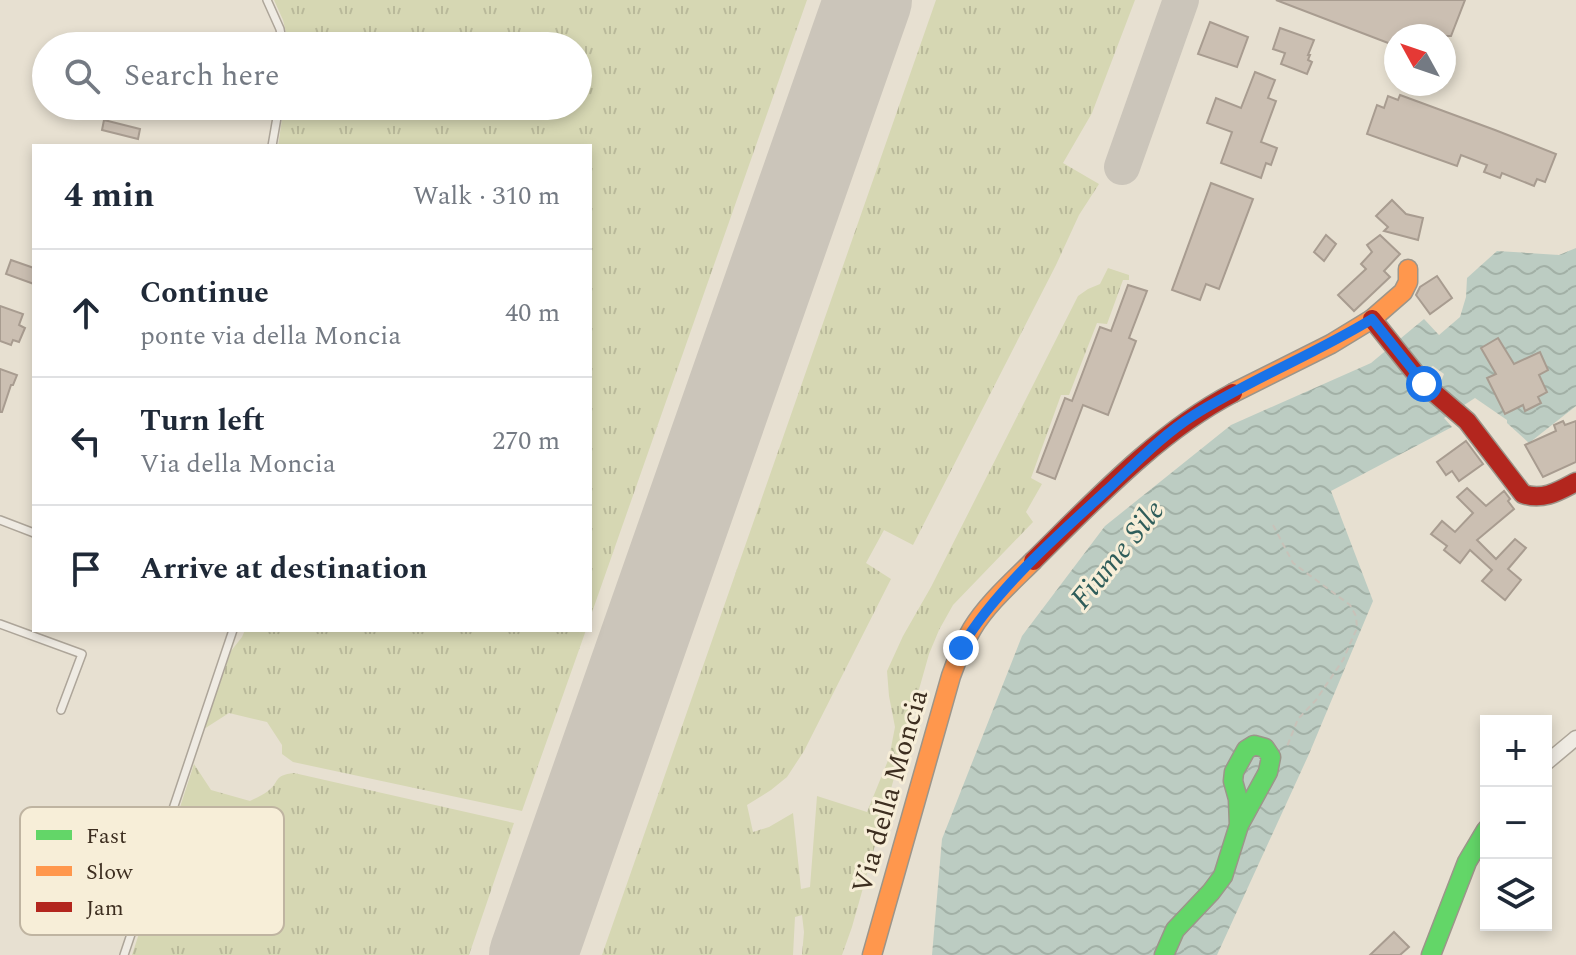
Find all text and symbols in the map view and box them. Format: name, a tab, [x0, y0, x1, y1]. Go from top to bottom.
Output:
north arrow	[1384, 24, 1456, 96]
search box	[32, 32, 592, 120]
text: Search here	[124, 53, 280, 99]
icon: search	[60, 54, 104, 98]
text: 4 min	[64, 170, 154, 222]
text: Walk · 310 m	[413, 176, 560, 216]
text: Continue	[140, 270, 269, 316]
icon: ahead	[64, 291, 108, 335]
text: 40 m	[505, 293, 560, 333]
text: ponte via della Moncia	[140, 316, 401, 356]
route start	[1406, 366, 1442, 402]
text: Turn left	[140, 398, 265, 444]
icon: left	[64, 419, 108, 463]
text: 270 m	[492, 421, 560, 461]
text: Via della Moncia	[140, 444, 336, 484]
water label: Fiume Sile	[1059, 490, 1176, 619]
text: Arrive at destination	[140, 546, 427, 592]
icon: arrive	[64, 547, 108, 591]
route end	[943, 630, 979, 666]
street label: Via della Moncia	[841, 684, 940, 899]
map controls	[1480, 715, 1552, 931]
button: +	[1480, 715, 1552, 787]
button: −	[1480, 787, 1552, 859]
legend	[20, 807, 284, 935]
text: Fast	[86, 820, 127, 853]
text: Slow	[86, 856, 134, 889]
button: layers	[1480, 859, 1552, 931]
text: Jam	[86, 892, 124, 925]

